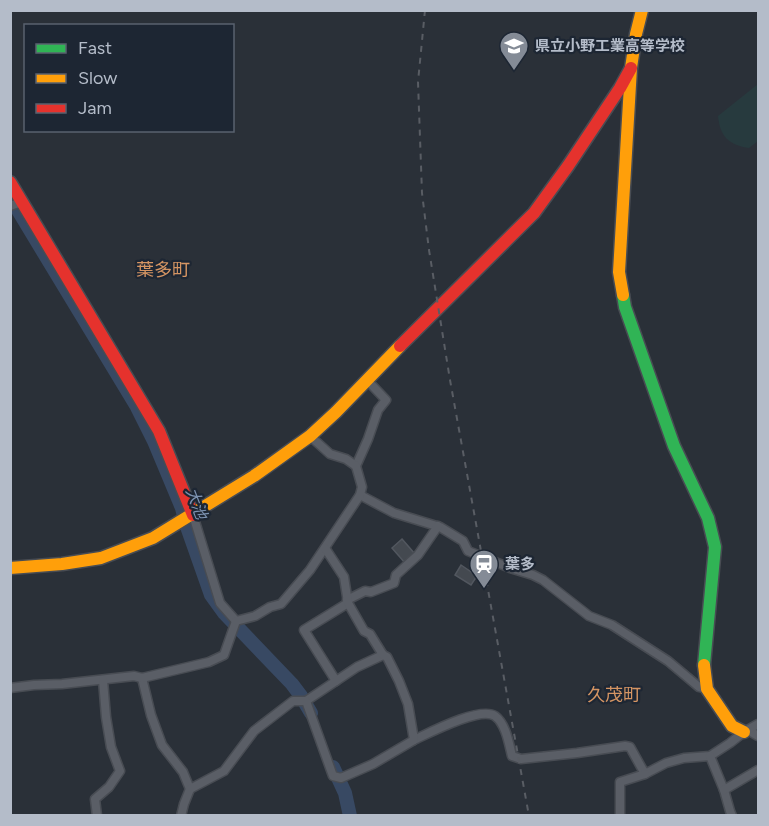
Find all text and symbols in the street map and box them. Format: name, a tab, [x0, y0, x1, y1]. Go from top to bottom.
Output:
legend	[24, 24, 234, 132]
school or university icon: 県立小野工業高等学校	[498, 30, 530, 72]
text: Fast	[78, 37, 112, 59]
place label: 県立小野工業高等学校	[535, 37, 685, 55]
text: Slow	[78, 67, 117, 89]
text: Jam	[78, 97, 112, 119]
district label: 葉多町	[136, 259, 190, 281]
water label: 大池	[182, 485, 212, 523]
station icon: 葉多	[468, 548, 500, 590]
place label: 葉多	[505, 555, 535, 573]
district label: 久茂町	[587, 684, 641, 706]

